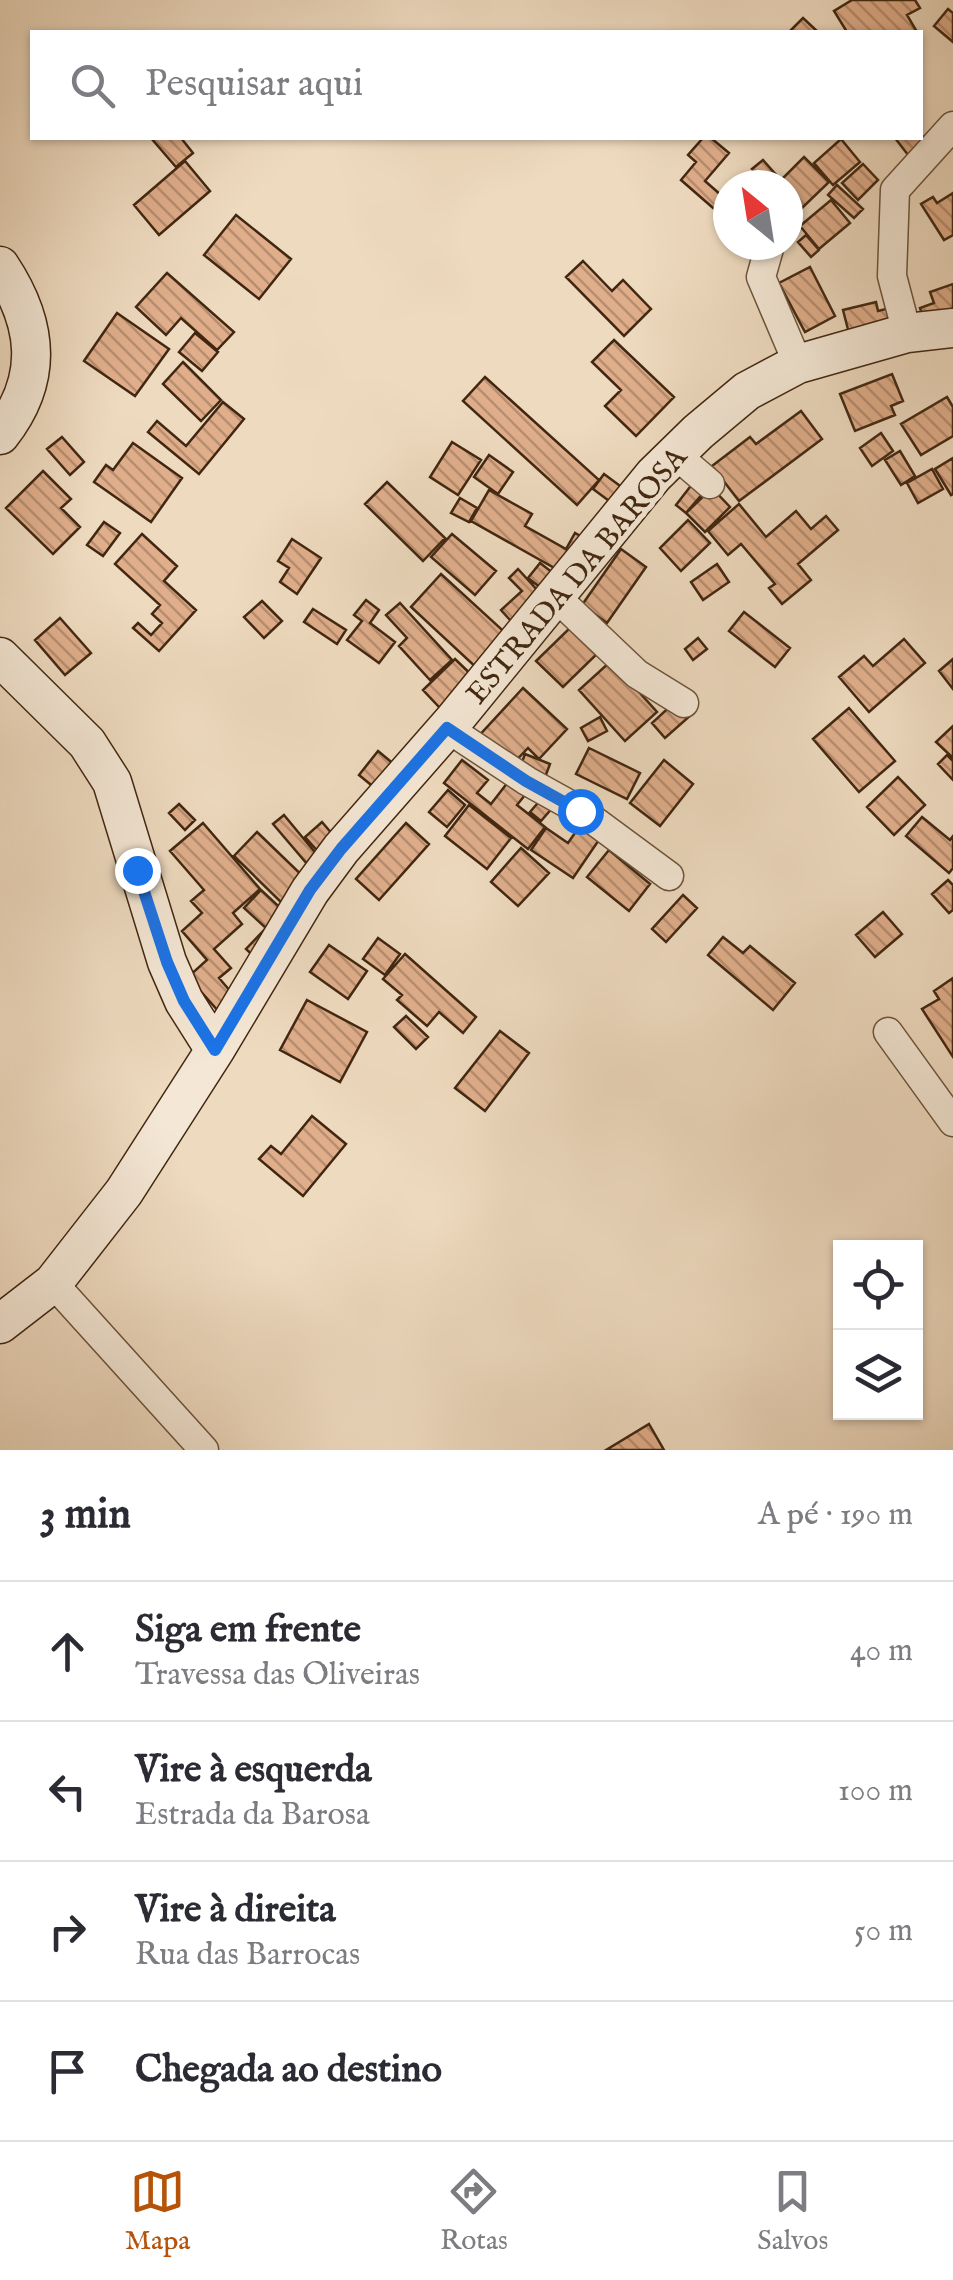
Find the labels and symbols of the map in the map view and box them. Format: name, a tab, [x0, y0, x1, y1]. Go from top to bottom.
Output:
north arrow	[713, 170, 803, 260]
street label: ESTRADA DA BAROSA	[459, 439, 697, 713]
route start	[558, 789, 604, 835]
route end	[115, 848, 161, 894]

